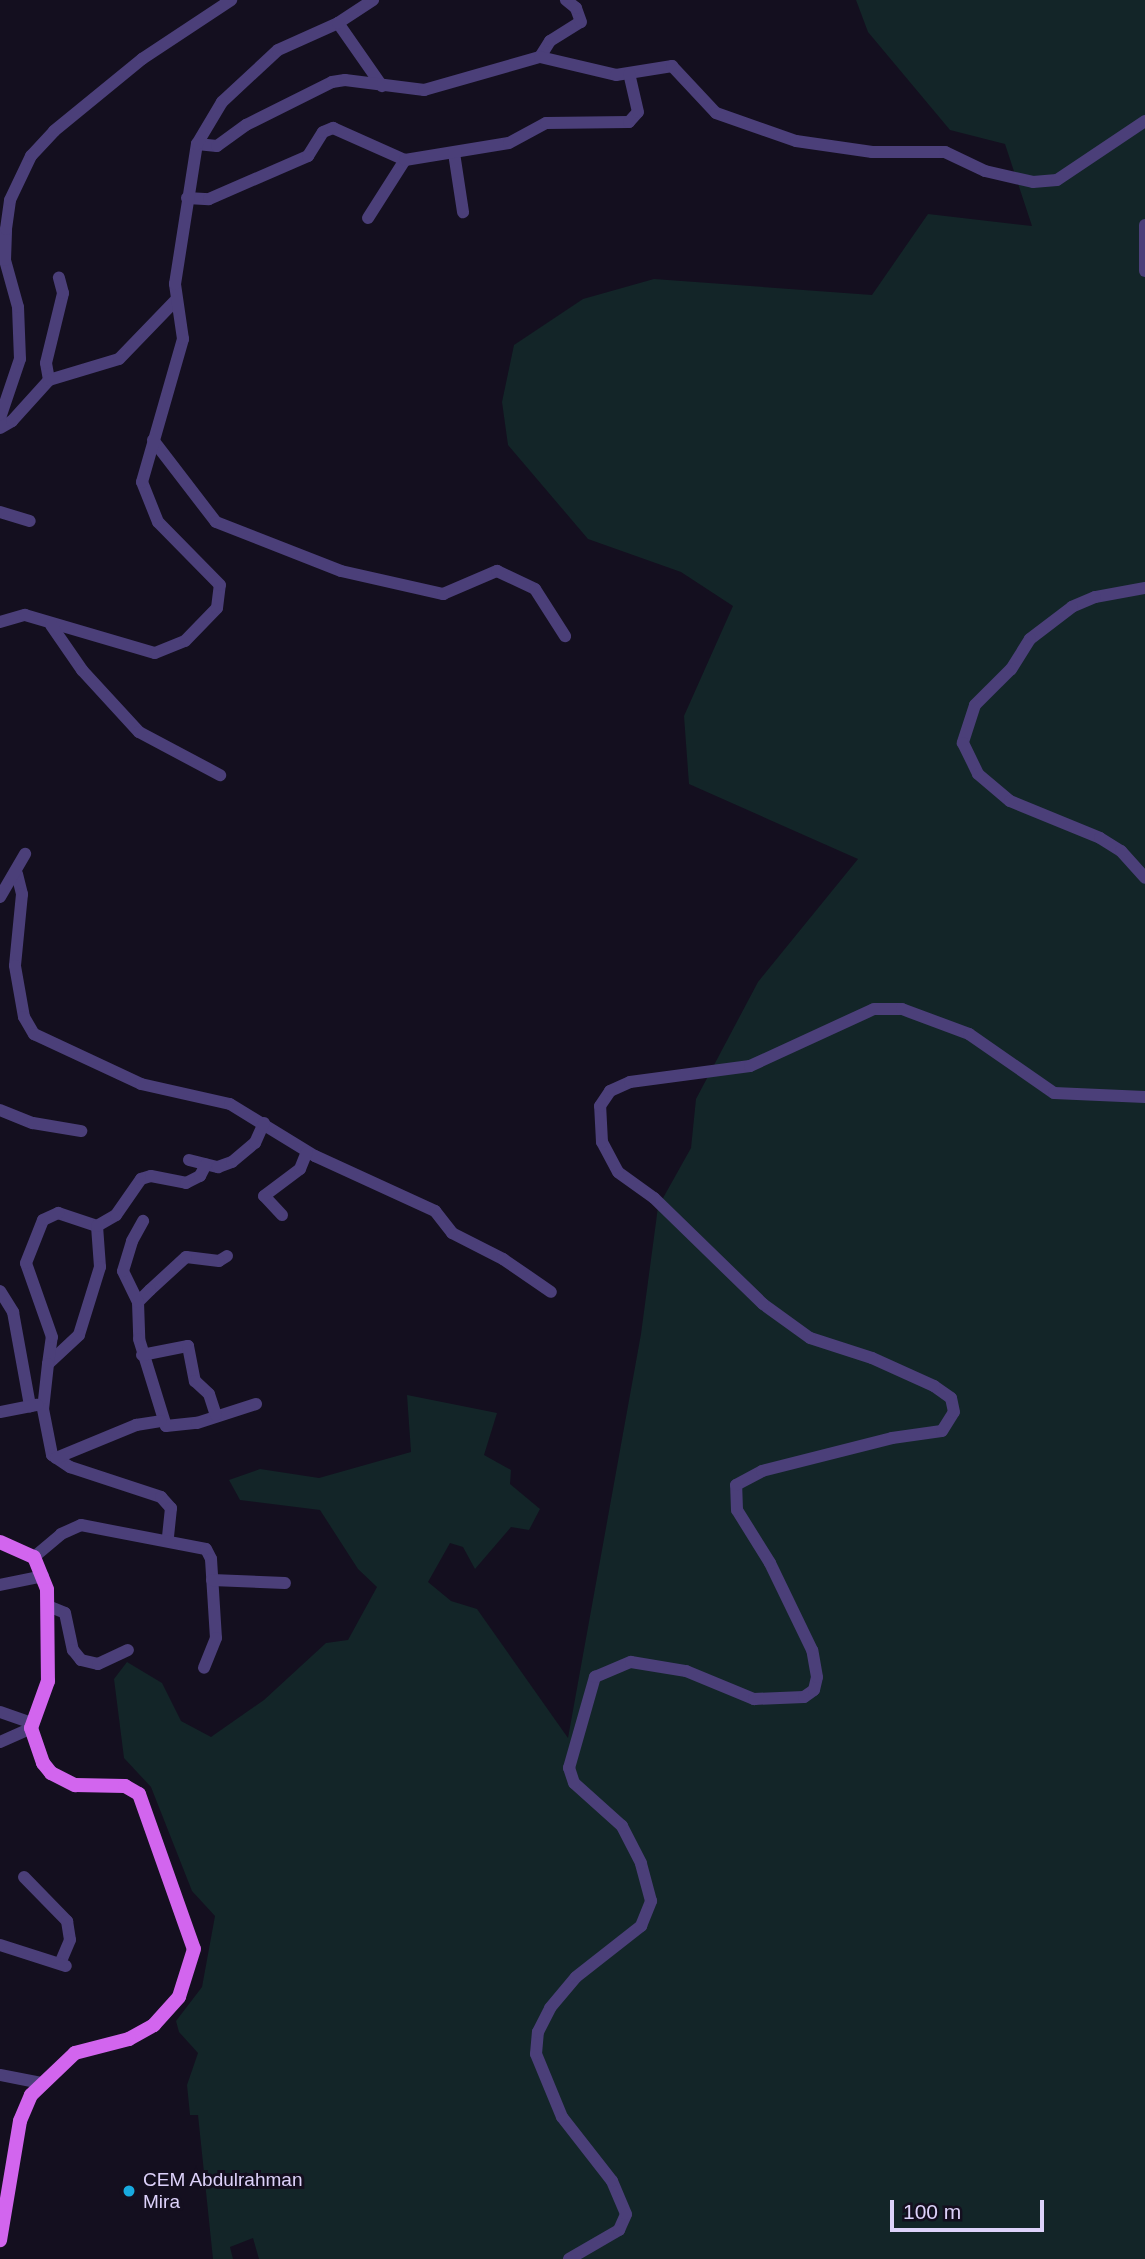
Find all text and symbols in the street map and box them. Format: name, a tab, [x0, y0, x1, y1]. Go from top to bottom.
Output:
place label: CEM Abdulrahman Mira	[143, 2169, 304, 2213]
marker: CEM Abdulrahman Mira	[121, 2183, 137, 2199]
scale bar	[893, 2186, 1047, 2230]
text: 100 m	[903, 2200, 961, 2223]

